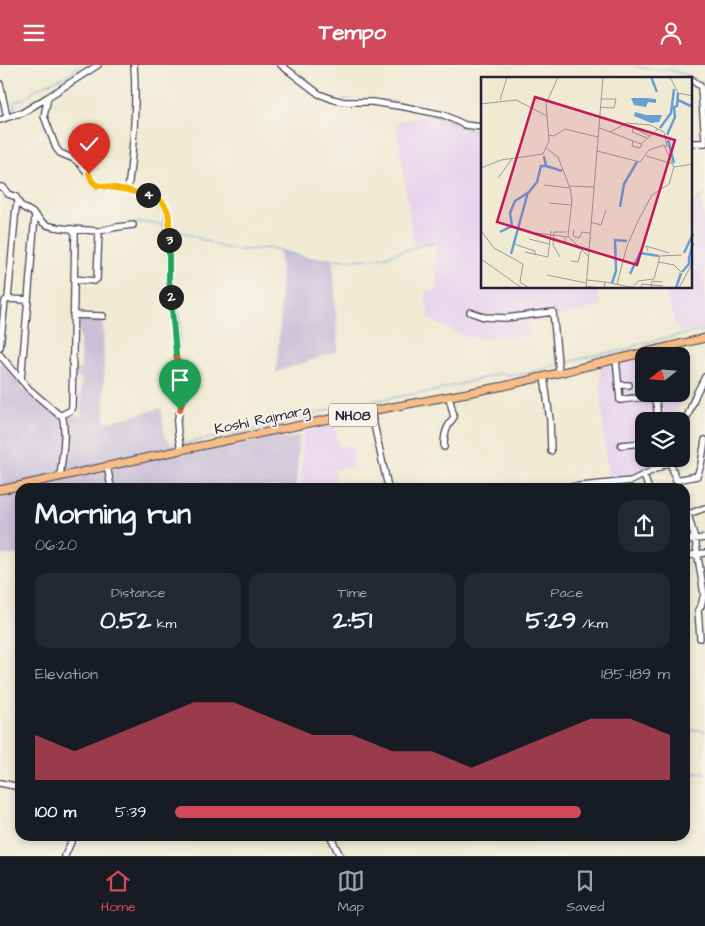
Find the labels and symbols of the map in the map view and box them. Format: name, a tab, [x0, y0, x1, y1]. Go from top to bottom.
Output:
inset map	[481, 77, 692, 289]
pin	[68, 123, 110, 174]
pin: 4	[136, 183, 160, 207]
pin: 3	[156, 227, 182, 253]
pin: 2	[158, 285, 184, 309]
north arrow	[635, 347, 690, 403]
pin	[159, 359, 201, 410]
street label: Koshi Rajmarg	[212, 399, 312, 441]
road number: NH08	[329, 403, 377, 427]

